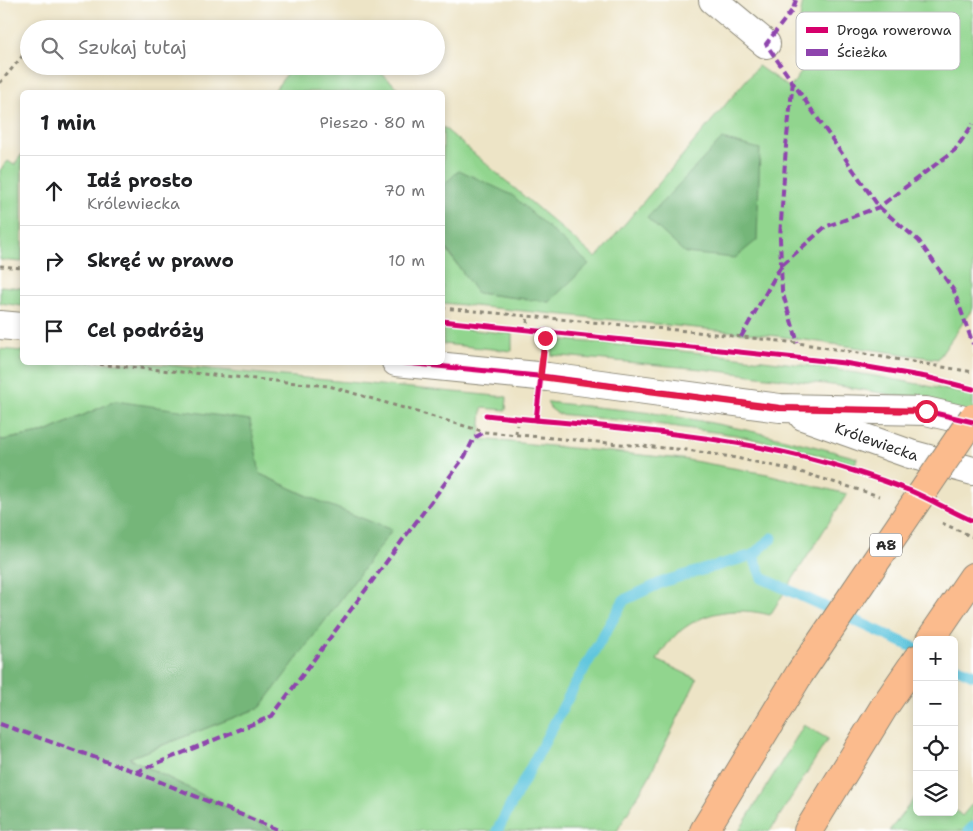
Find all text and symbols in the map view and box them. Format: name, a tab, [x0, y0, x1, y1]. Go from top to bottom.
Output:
legend	[796, 12, 960, 70]
search box	[20, 20, 445, 75]
text: Droga rowerowa	[837, 21, 952, 39]
icon: search	[38, 34, 66, 62]
text: Szukaj tutaj	[78, 35, 187, 60]
text: Ścieżka	[837, 43, 887, 61]
text: 1 min	[40, 109, 96, 137]
text: Pieszo · 80 m	[320, 112, 425, 133]
text: Idź prosto	[87, 168, 193, 193]
icon: ahead	[40, 177, 68, 205]
text: 70 m	[384, 180, 425, 201]
text: Królewiecka	[87, 193, 180, 214]
icon: right	[40, 247, 68, 275]
text: Skręć w prawo	[87, 248, 234, 273]
text: 10 m	[388, 250, 425, 271]
icon: arrive	[40, 317, 68, 345]
text: Cel podróży	[87, 318, 204, 343]
route end	[534, 327, 557, 350]
route start	[915, 400, 938, 423]
street label: Królewiecka	[832, 418, 921, 466]
road number: A8	[870, 534, 902, 556]
map controls	[913, 636, 958, 816]
button: +	[913, 636, 958, 681]
button: −	[913, 681, 958, 726]
button: locate	[913, 726, 958, 771]
button: layers	[913, 771, 958, 816]

